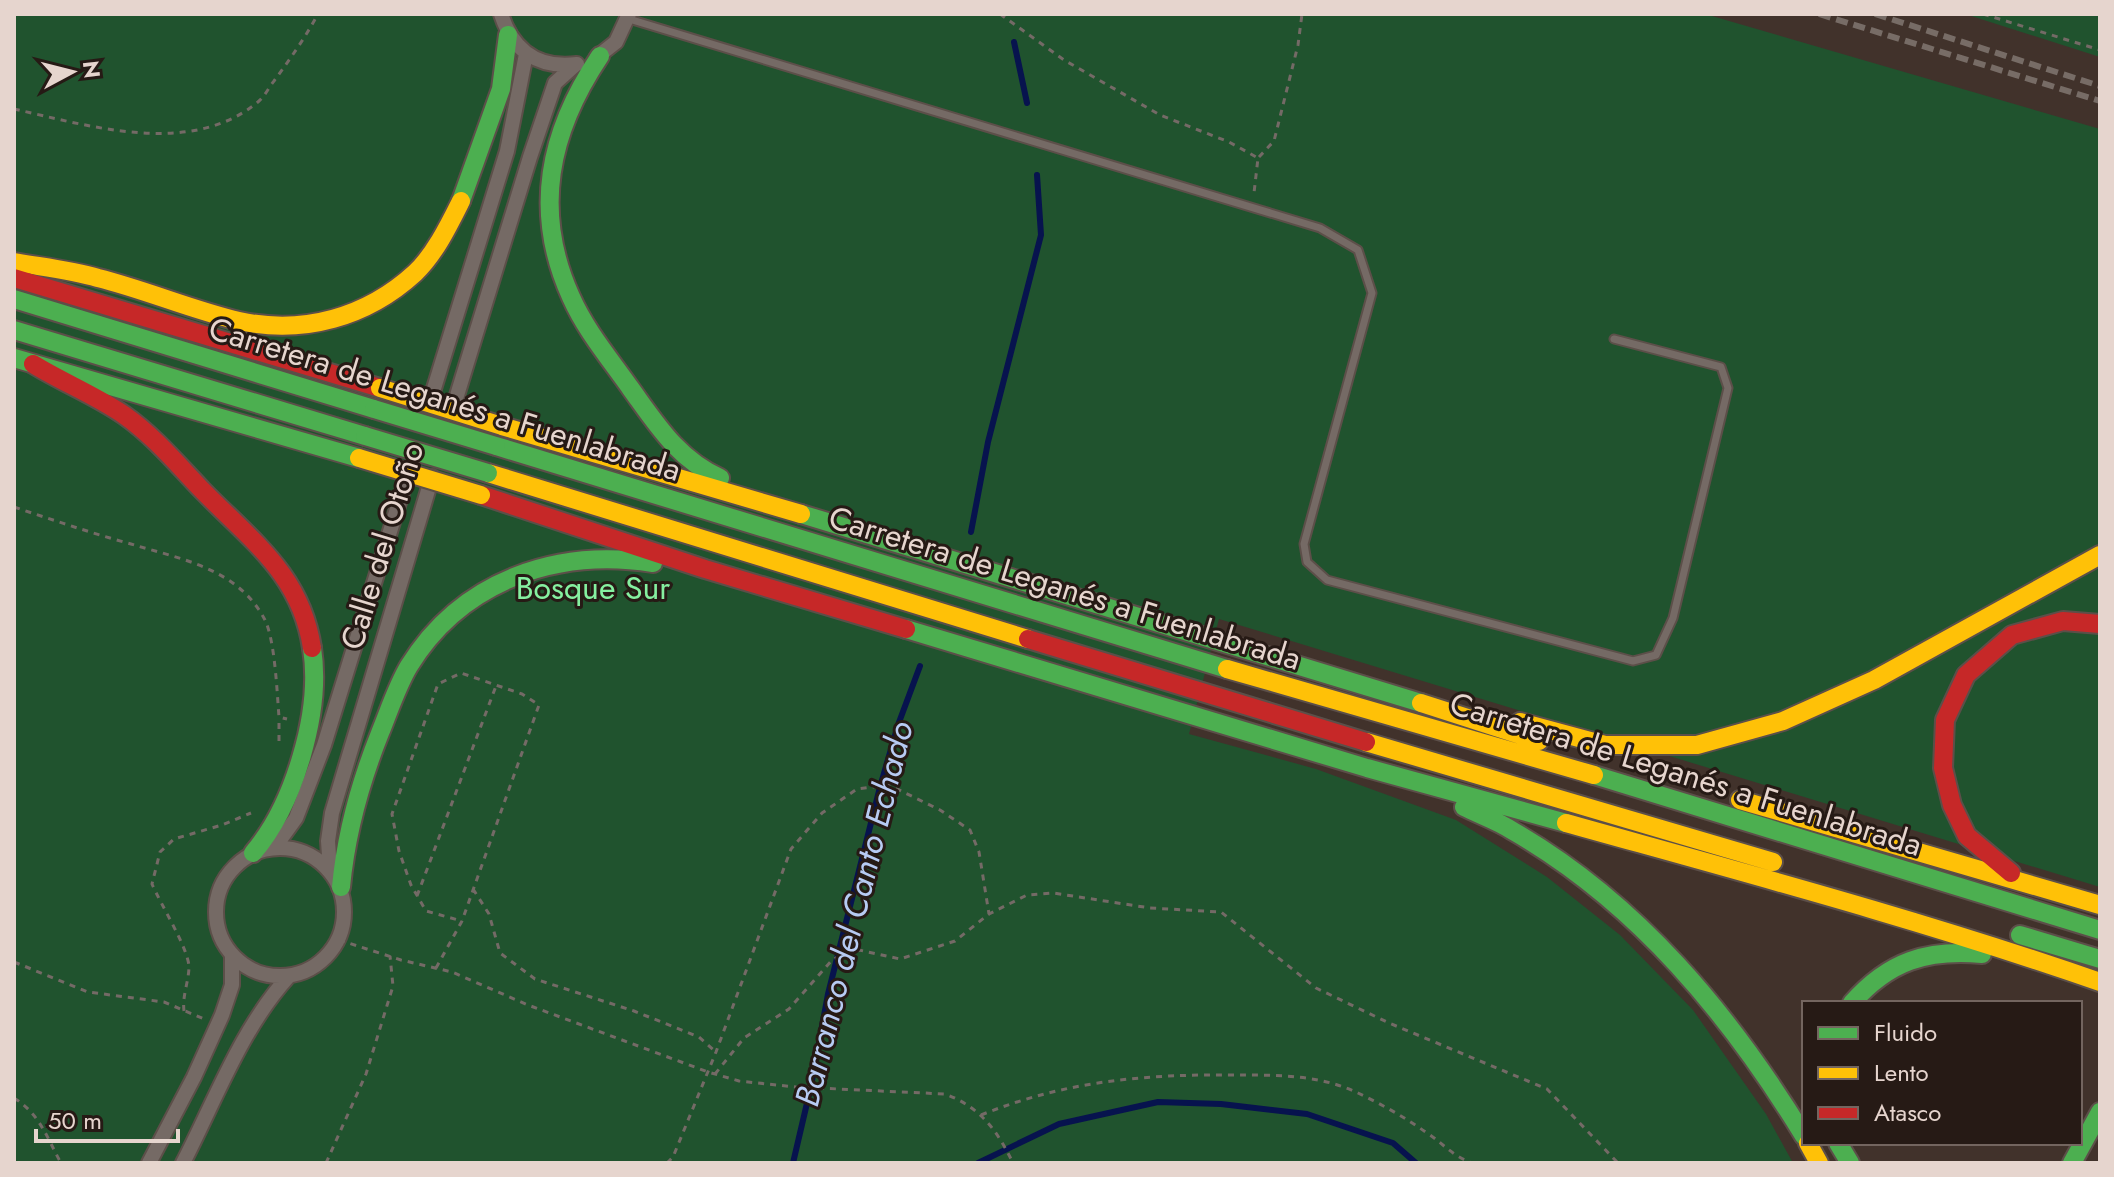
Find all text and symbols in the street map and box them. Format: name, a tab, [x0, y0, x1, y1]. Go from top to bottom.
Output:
north arrow	[32, 32, 112, 112]
text: N	[75, 59, 109, 80]
street label: Carretera de Leganés a Fuenlabrada	[203, 305, 687, 493]
street label: Calle del Otoño	[329, 437, 435, 655]
street label: Carretera de Leganés a Fuenlabrada	[823, 494, 1307, 682]
park label: Bosque Sur	[516, 565, 670, 611]
street label: Carretera de Leganés a Fuenlabrada	[1444, 680, 1928, 868]
water label: Barranco del Canto Echado	[782, 716, 926, 1112]
legend	[1802, 1001, 2082, 1145]
text: Fluido	[1874, 1015, 1937, 1050]
text: Lento	[1874, 1055, 1929, 1090]
scale bar	[36, 1093, 178, 1143]
text: Atasco	[1874, 1095, 1941, 1130]
text: 50 m	[48, 1103, 102, 1138]

